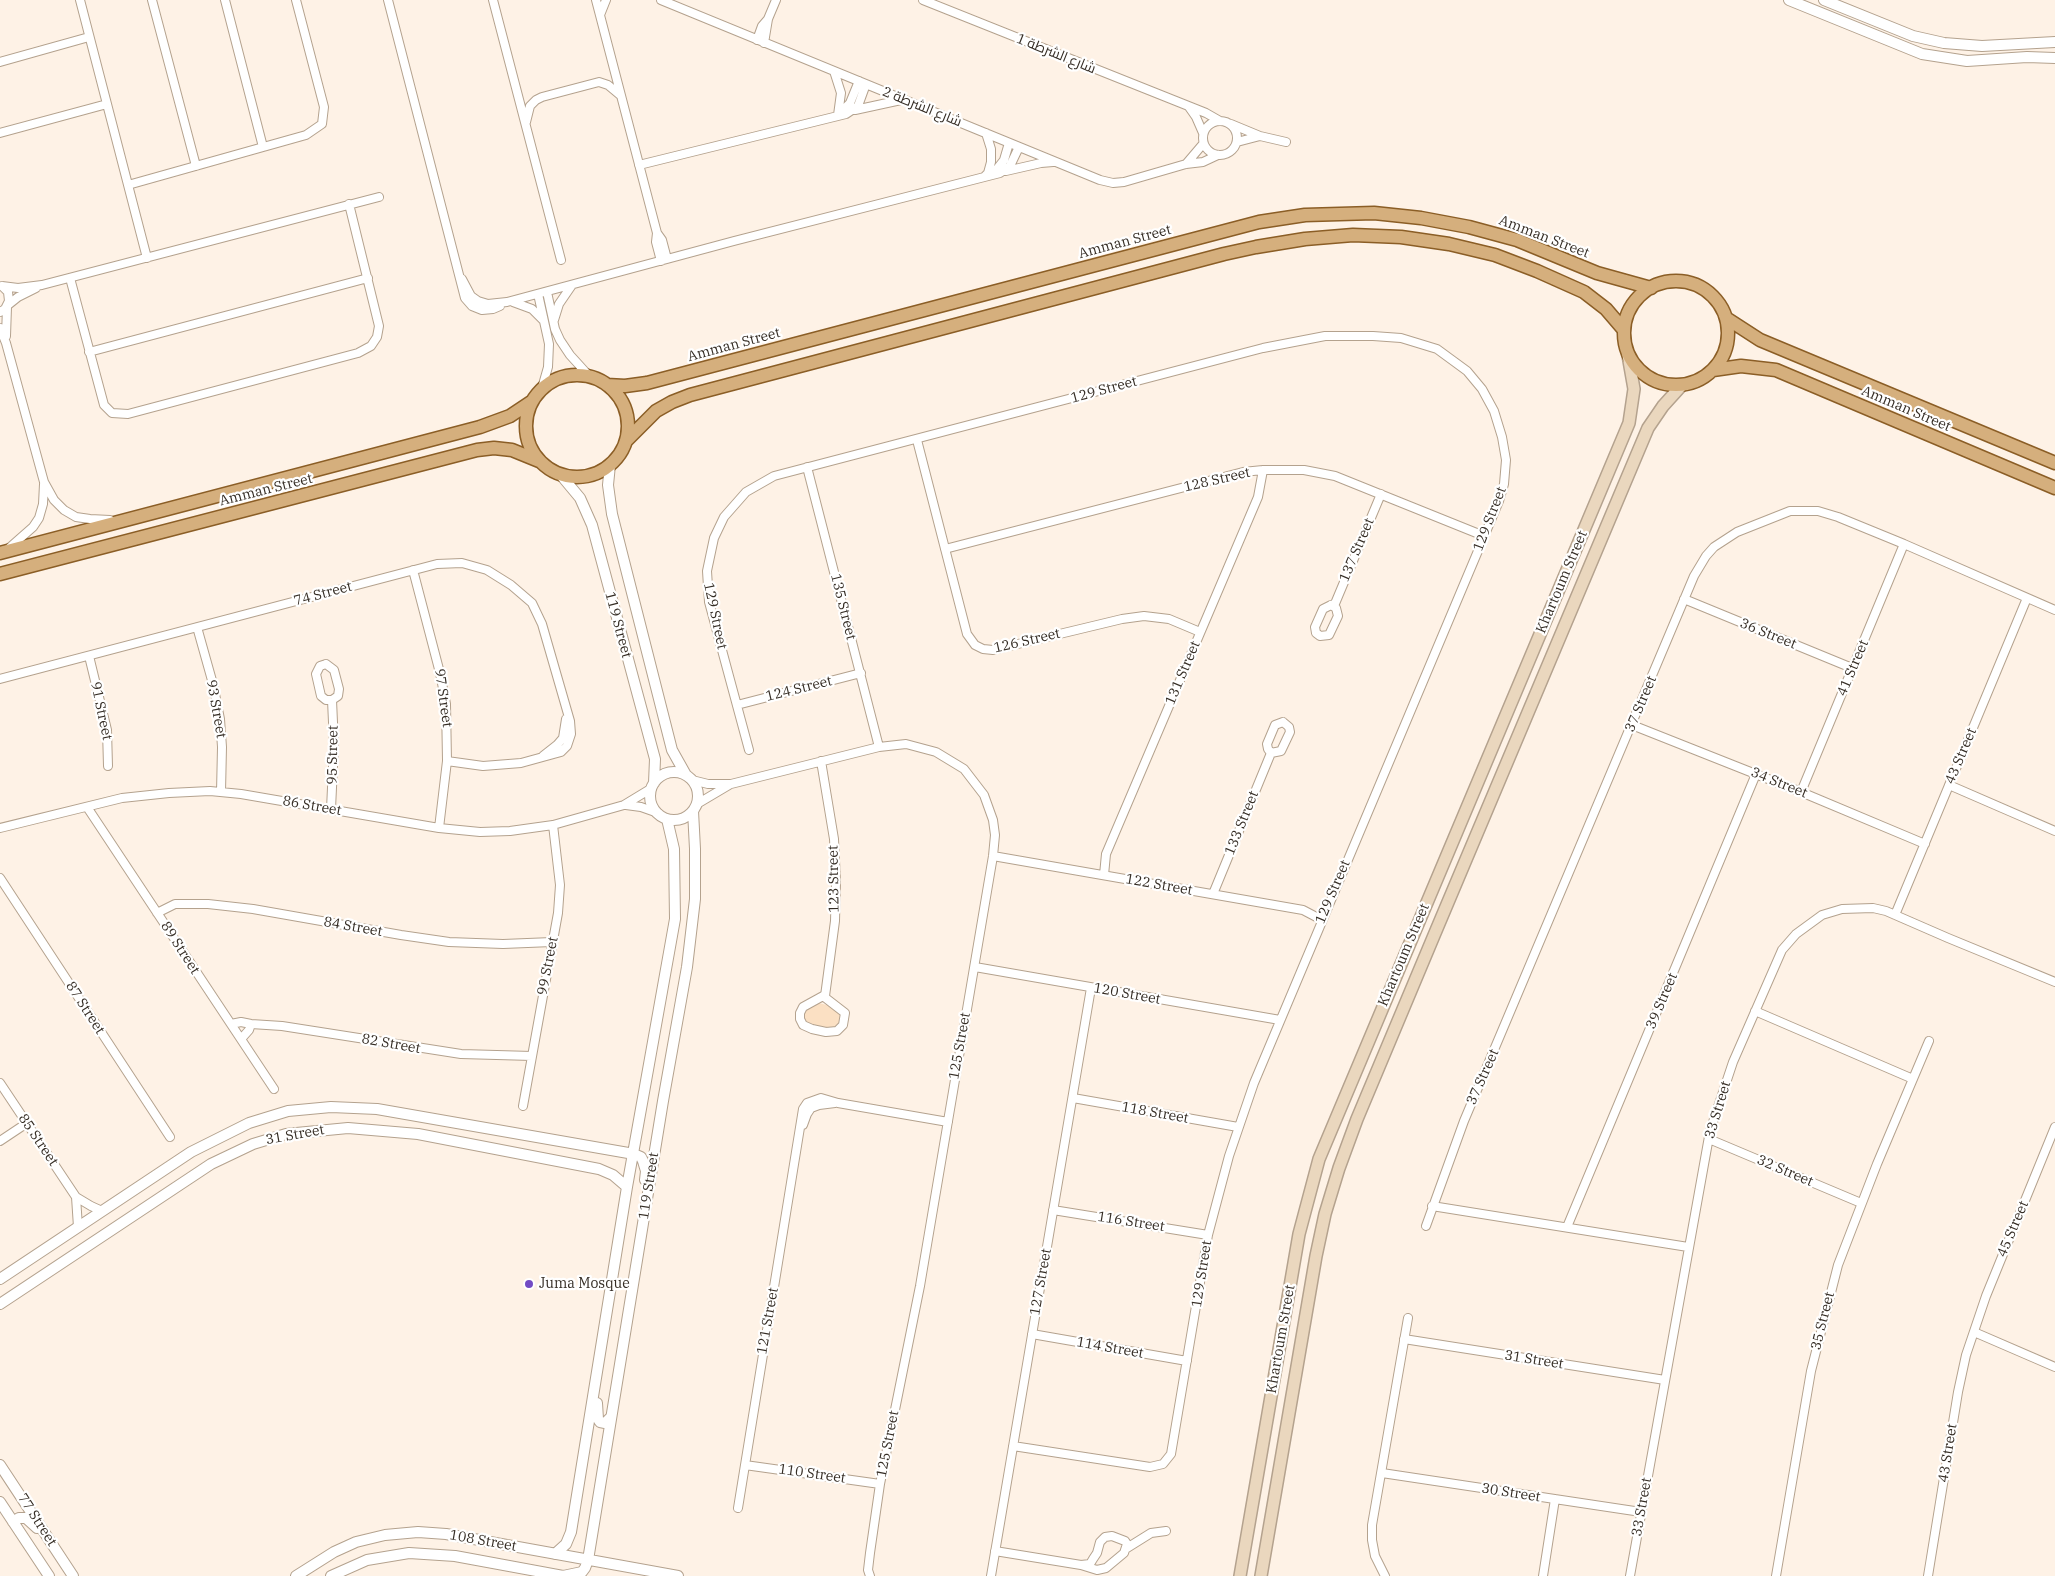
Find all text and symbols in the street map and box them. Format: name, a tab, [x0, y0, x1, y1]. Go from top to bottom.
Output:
street label: شارع الشرطة 1	[1014, 30, 1098, 78]
street label: شارع الشرطة 2	[880, 83, 964, 131]
street label: Amman Street	[1496, 212, 1592, 262]
street label: Amman Street	[1077, 222, 1173, 262]
street label: Amman Street	[686, 325, 782, 365]
street label: 129 Street	[1069, 373, 1139, 407]
street label: Amman Street	[1859, 383, 1953, 435]
street label: 128 Street	[1182, 464, 1252, 496]
street label: Amman Street	[218, 470, 314, 510]
street label: 129 Street	[1470, 484, 1510, 554]
street label: 137 Street	[1336, 516, 1378, 584]
street label: Khartoum Street	[1533, 528, 1591, 636]
street label: 135 Street	[827, 572, 859, 642]
street label: 74 Street	[292, 578, 354, 610]
street label: 129 Street	[700, 581, 730, 651]
street label: 119 Street	[601, 590, 635, 660]
street label: 36 Street	[1737, 615, 1799, 653]
street label: 126 Street	[992, 625, 1062, 657]
street label: 41 Street	[1834, 637, 1872, 699]
street label: 131 Street	[1162, 639, 1204, 707]
street label: 97 Street	[431, 667, 455, 729]
street label: 124 Street	[764, 673, 834, 705]
street label: 37 Street	[1622, 673, 1660, 735]
street label: 93 Street	[203, 678, 229, 740]
street label: 91 Street	[87, 680, 115, 742]
street label: 95 Street	[324, 725, 342, 785]
street label: 43 Street	[1942, 725, 1980, 787]
street label: 34 Street	[1748, 764, 1810, 802]
street label: 133 Street	[1222, 788, 1262, 858]
street label: 86 Street	[281, 793, 343, 819]
street label: 123 Street	[825, 845, 843, 913]
street label: 129 Street	[1312, 858, 1354, 926]
street label: 122 Street	[1124, 871, 1194, 899]
street label: Khartoum Street	[1375, 901, 1433, 1009]
street label: 84 Street	[322, 914, 384, 940]
street label: 89 Street	[157, 919, 203, 977]
street label: 99 Street	[534, 935, 562, 997]
street label: 39 Street	[1643, 970, 1681, 1032]
street label: 87 Street	[62, 979, 108, 1037]
street label: 120 Street	[1092, 980, 1162, 1008]
street label: 125 Street	[946, 1011, 974, 1081]
street label: 82 Street	[360, 1031, 422, 1057]
street label: 37 Street	[1463, 1046, 1503, 1108]
street label: 33 Street	[1701, 1079, 1735, 1141]
street label: 118 Street	[1120, 1099, 1190, 1127]
street label: 85 Street	[14, 1111, 62, 1169]
street label: 31 Street	[264, 1122, 326, 1148]
street label: 119 Street	[635, 1151, 663, 1221]
street label: 32 Street	[1754, 1152, 1816, 1190]
street label: 45 Street	[1994, 1198, 2032, 1260]
street label: 116 Street	[1096, 1208, 1166, 1236]
street label: 129 Street	[1188, 1239, 1216, 1309]
street label: 127 Street	[1027, 1247, 1055, 1317]
place label: Juma Mosque	[539, 1276, 630, 1292]
marker: Juma Mosque	[523, 1278, 535, 1290]
street label: Khartoum Street	[1263, 1283, 1299, 1395]
street label: 121 Street	[754, 1286, 782, 1356]
street label: 35 Street	[1808, 1290, 1838, 1352]
street label: 114 Street	[1075, 1334, 1145, 1362]
street label: 31 Street	[1503, 1347, 1565, 1373]
street label: 125 Street	[873, 1409, 903, 1479]
street label: 43 Street	[1935, 1422, 1961, 1484]
street label: 110 Street	[777, 1461, 847, 1487]
street label: 33 Street	[1629, 1476, 1655, 1538]
street label: 30 Street	[1480, 1480, 1542, 1506]
street label: 77 Street	[14, 1491, 60, 1549]
street label: 108 Street	[448, 1527, 518, 1555]

